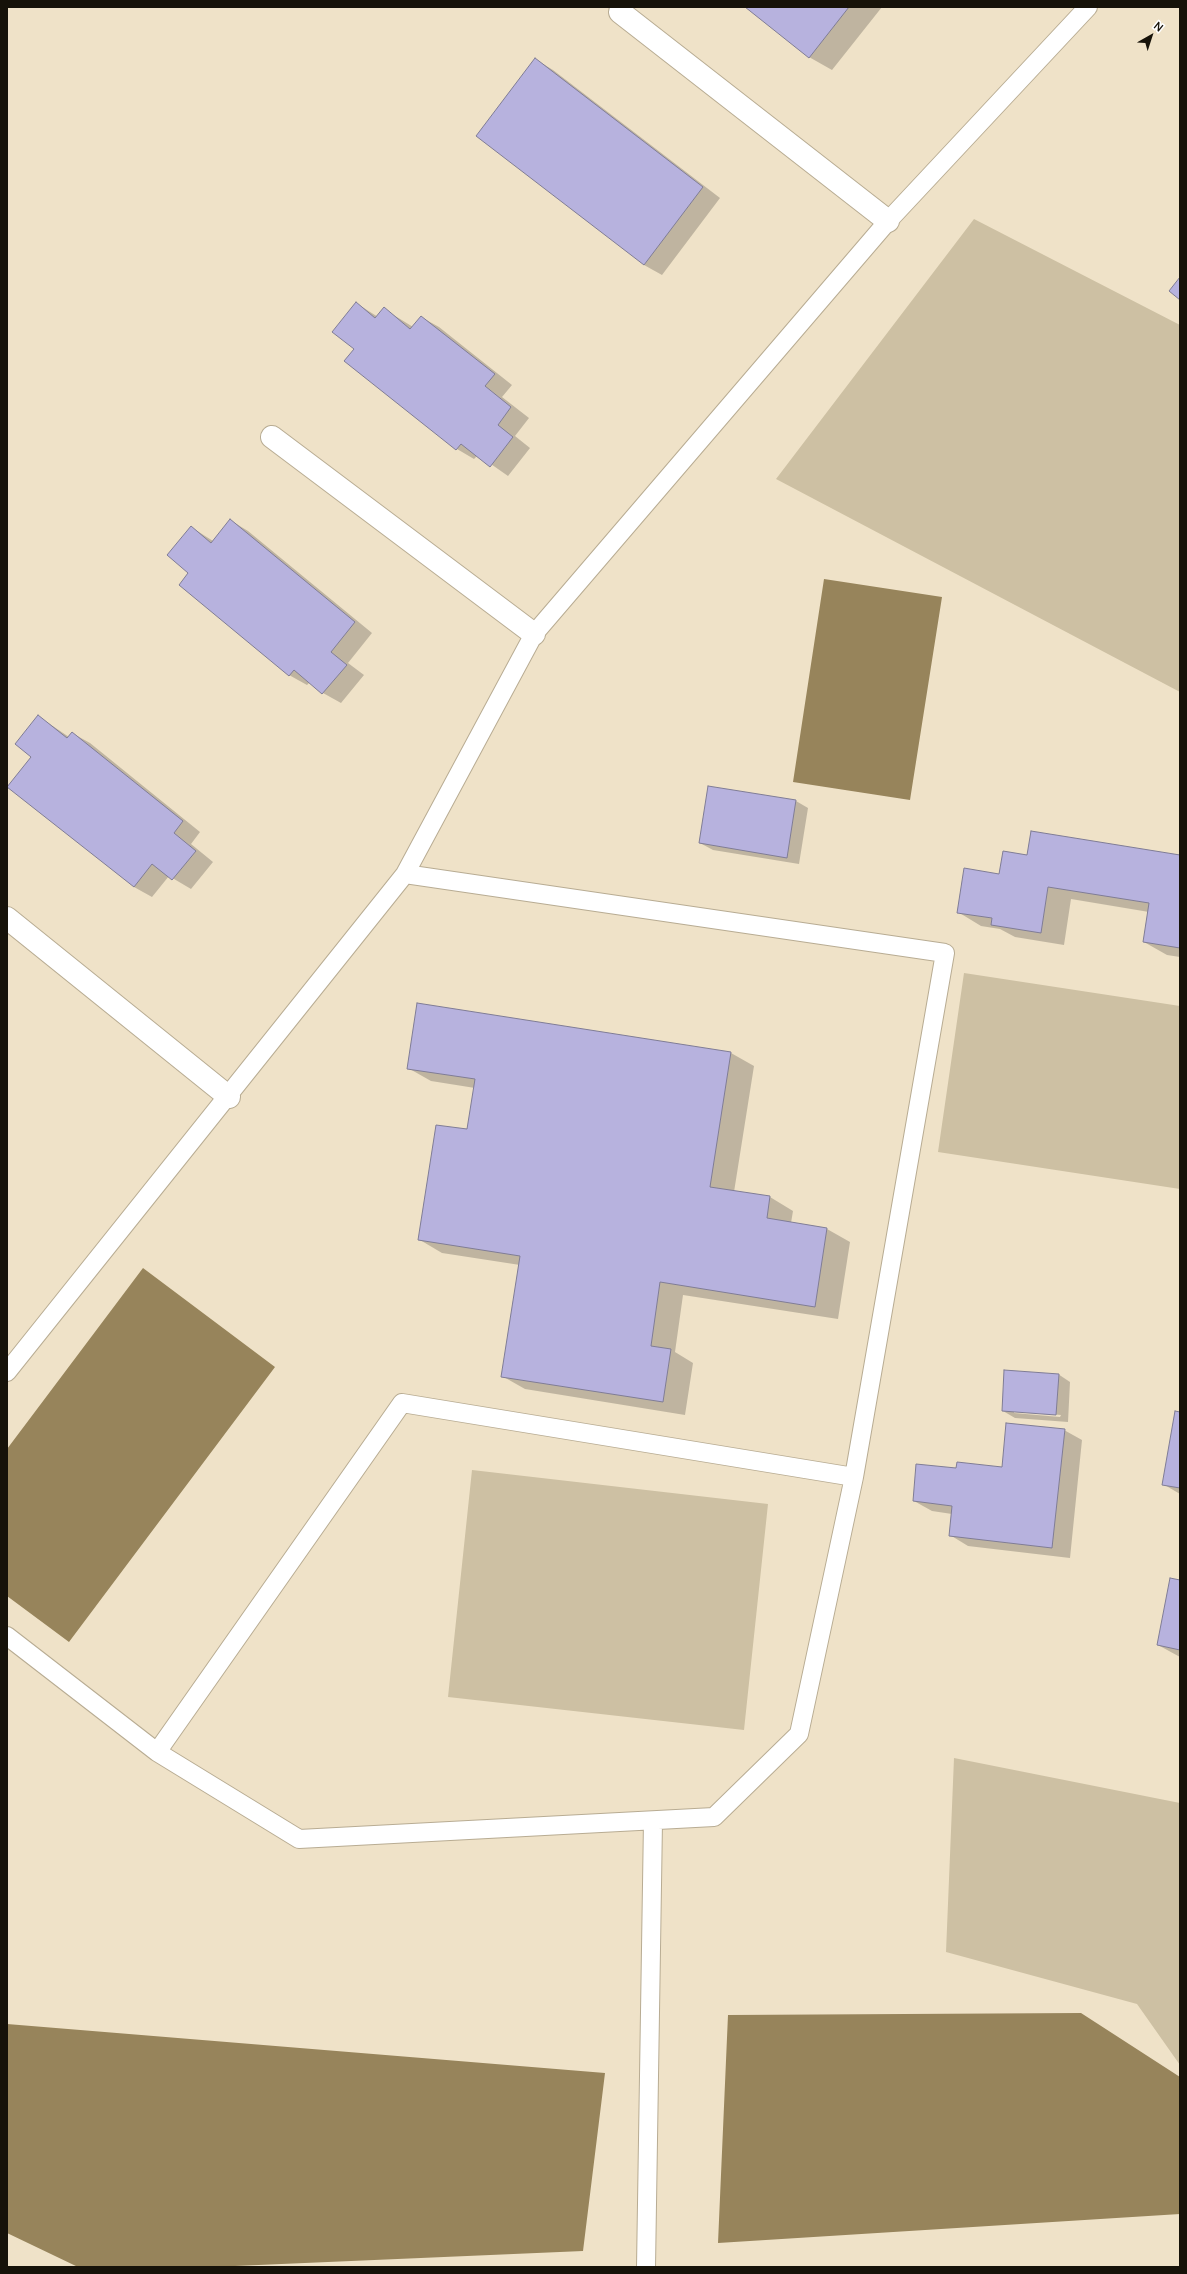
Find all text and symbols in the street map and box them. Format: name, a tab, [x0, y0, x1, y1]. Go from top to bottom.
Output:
north arrow	[1131, 16, 1171, 56]
text: N	[1151, 18, 1167, 35]

